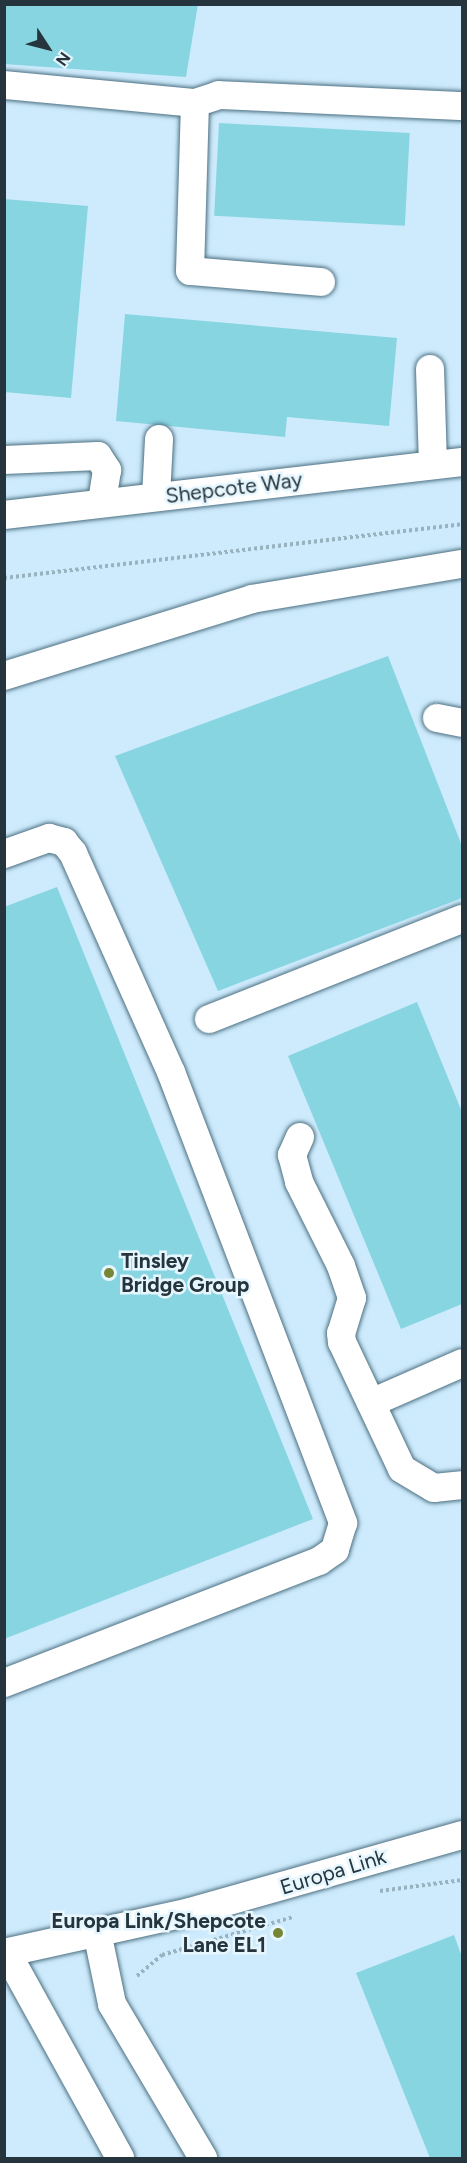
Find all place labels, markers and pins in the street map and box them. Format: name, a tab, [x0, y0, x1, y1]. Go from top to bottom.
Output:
place label: Tinsley Bridge Group	[121, 1248, 249, 1298]
marker: Tinsley Bridge Group	[102, 1266, 116, 1280]
place label: Europa Link/Shepcote Lane EL1	[51, 1908, 266, 1958]
marker: Europa Link/Shepcote Lane EL1	[271, 1926, 285, 1940]

